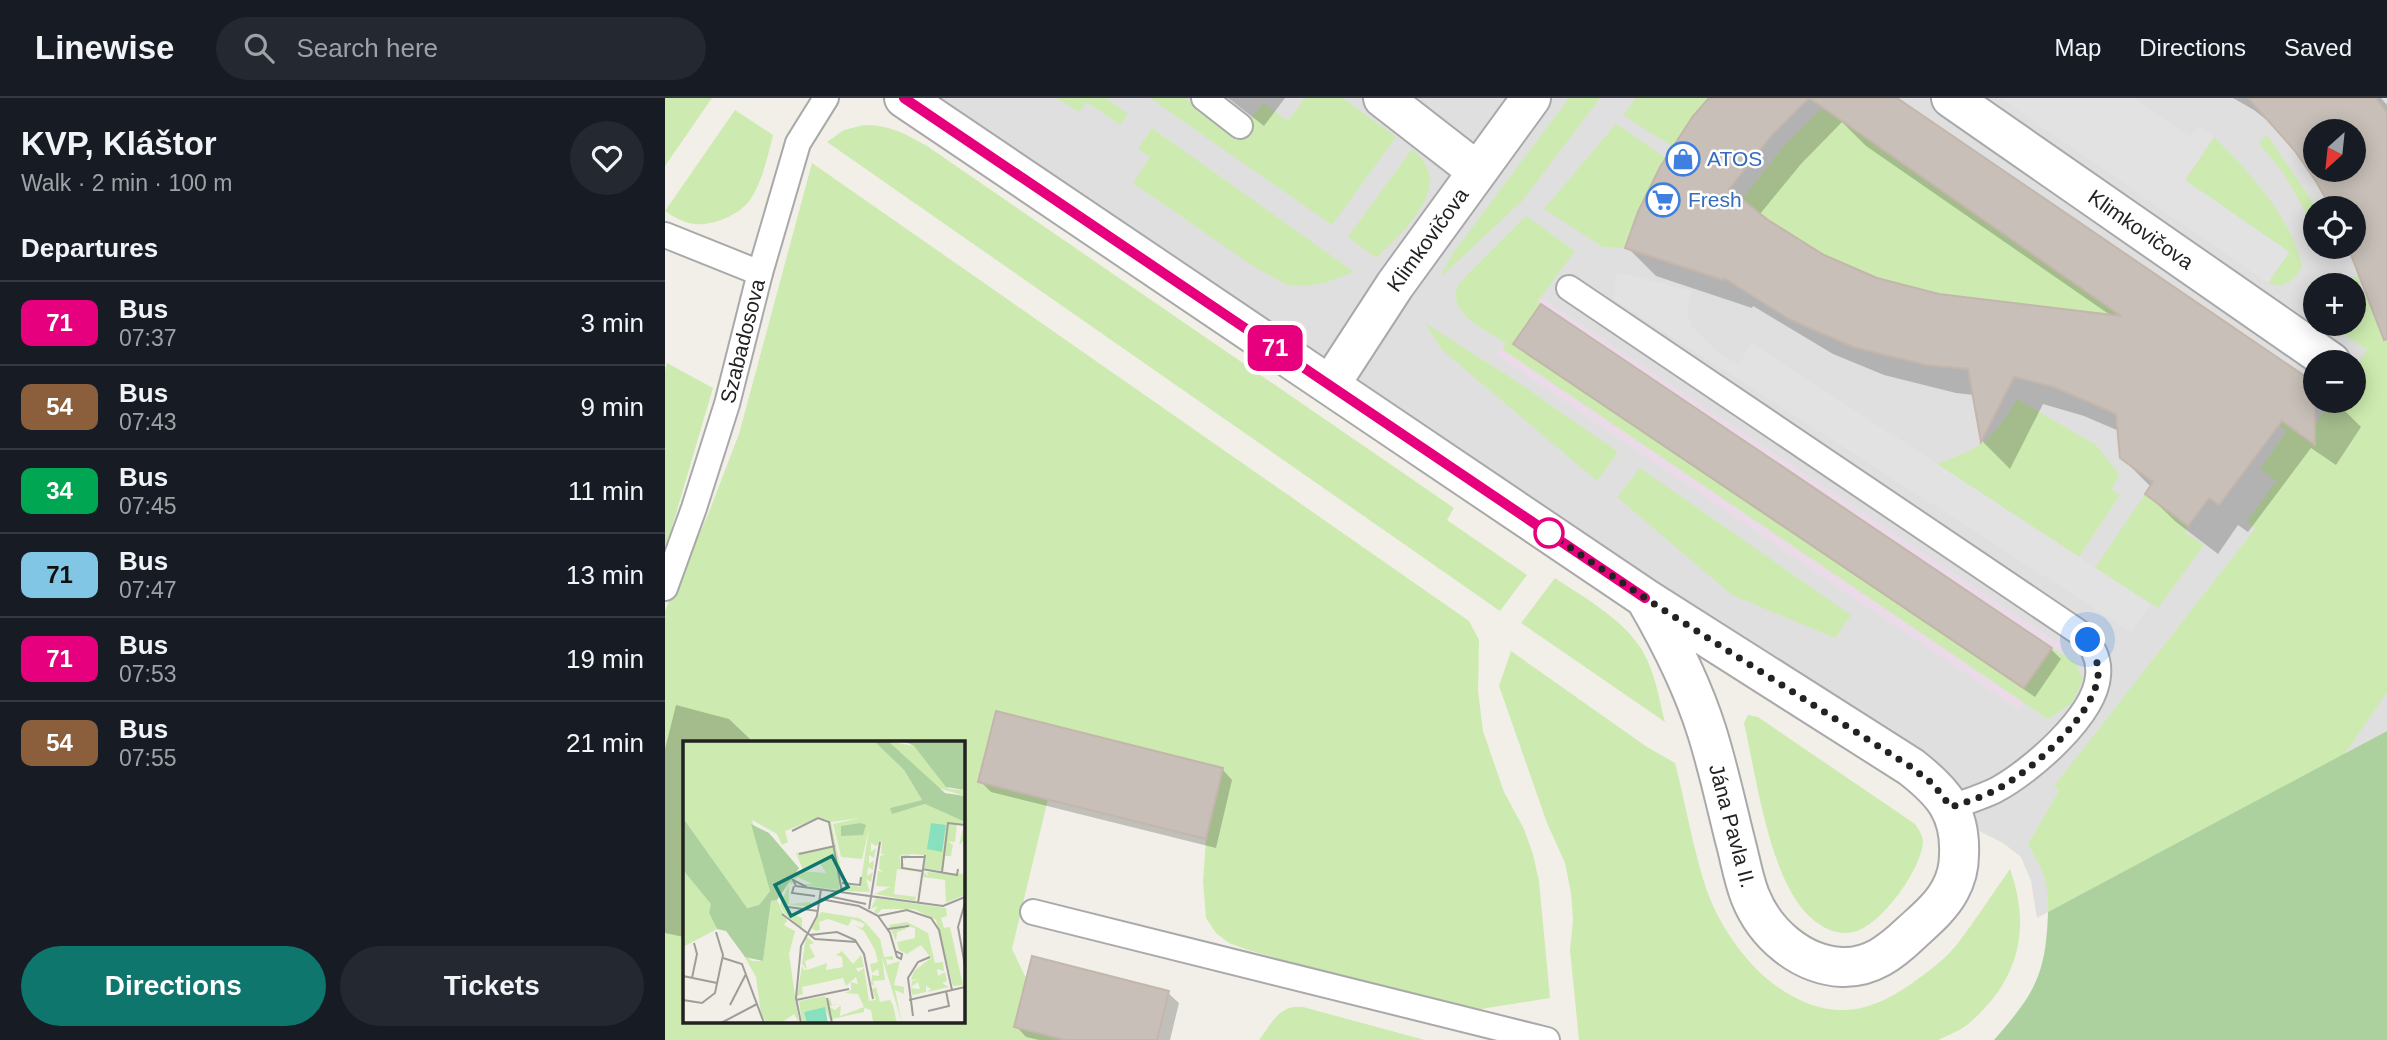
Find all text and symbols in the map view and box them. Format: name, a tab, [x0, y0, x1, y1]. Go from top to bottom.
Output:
search box	[216, 17, 706, 80]
text: Linewise	[35, 29, 174, 66]
icon: search	[240, 29, 278, 67]
text: Search here	[296, 33, 438, 63]
text: Map	[2055, 34, 2101, 61]
text: Directions	[2139, 34, 2246, 61]
text: Saved	[2284, 34, 2352, 61]
north arrow	[2303, 119, 2366, 182]
map controls	[2303, 119, 2366, 413]
button: heart	[570, 121, 644, 195]
text: KVP, Kláštor	[21, 125, 217, 162]
shop icon: ATOS	[1664, 140, 1702, 178]
place label: ATOS	[1707, 147, 1762, 170]
text: Walk · 2 min · 100 m	[21, 170, 232, 196]
supermarket icon: Fresh	[1644, 181, 1682, 219]
street label: Klimkovičova	[1382, 183, 1473, 296]
street label: Klimkovičova	[2084, 185, 2198, 274]
place label: Fresh	[1688, 188, 1742, 211]
button: locate	[2303, 196, 2366, 259]
text: Departures	[21, 233, 158, 263]
button: +	[2303, 273, 2366, 336]
street label: Szabadosova	[716, 276, 769, 406]
text: Bus	[119, 294, 168, 324]
text: 3 min	[580, 308, 644, 338]
text: 71	[46, 309, 73, 336]
text: 07:37	[119, 325, 177, 351]
line badge: 71	[1243, 325, 1307, 371]
text: 71	[1262, 334, 1288, 361]
button: −	[2303, 350, 2366, 413]
text: Bus	[119, 378, 168, 408]
text: 9 min	[580, 392, 644, 422]
text: 54	[46, 393, 73, 420]
text: 07:43	[119, 409, 177, 435]
text: Bus	[119, 462, 168, 492]
text: 11 min	[568, 476, 644, 506]
text: 34	[46, 477, 73, 504]
text: 07:45	[119, 493, 177, 519]
unlabelled marker	[1534, 518, 1564, 548]
text: Bus	[119, 546, 168, 576]
text: 13 min	[566, 560, 644, 590]
text: 71	[46, 561, 73, 588]
text: 07:47	[119, 577, 177, 603]
your location	[2070, 622, 2105, 657]
text: Bus	[119, 630, 168, 660]
text: 19 min	[566, 644, 644, 674]
text: 71	[46, 645, 73, 672]
text: 07:53	[119, 661, 177, 687]
text: Bus	[119, 714, 168, 744]
text: 21 min	[566, 728, 644, 758]
text: 54	[46, 729, 73, 756]
inset map	[683, 741, 964, 1023]
text: 07:55	[119, 745, 177, 771]
street label: Jána Pavla II.	[1705, 761, 1760, 890]
button: Directions	[21, 946, 326, 1026]
button: Tickets	[340, 946, 644, 1026]

